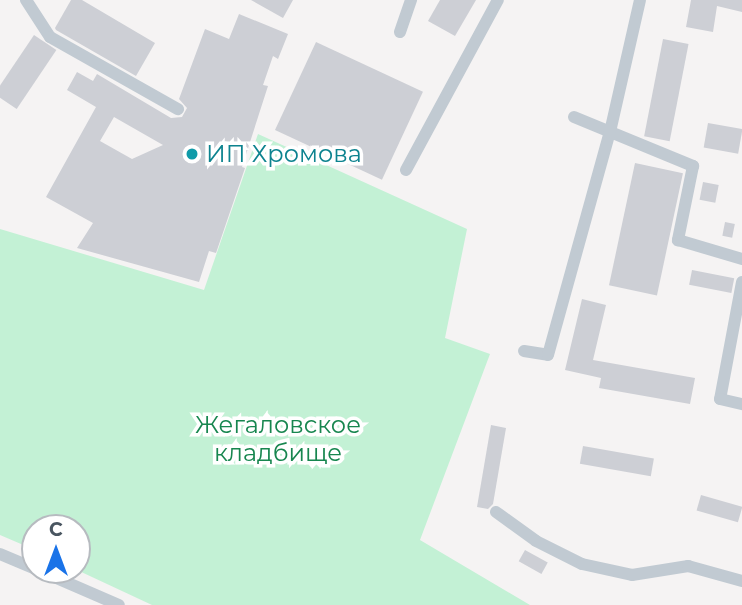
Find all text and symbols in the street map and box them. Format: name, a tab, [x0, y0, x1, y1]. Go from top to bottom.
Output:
place label: ИП Хромова	[206, 140, 362, 168]
marker: ИП Хромова	[184, 146, 200, 162]
park label: Жегаловское кладбище	[195, 411, 361, 467]
north arrow	[21, 514, 91, 584]
text: С	[49, 518, 63, 541]

